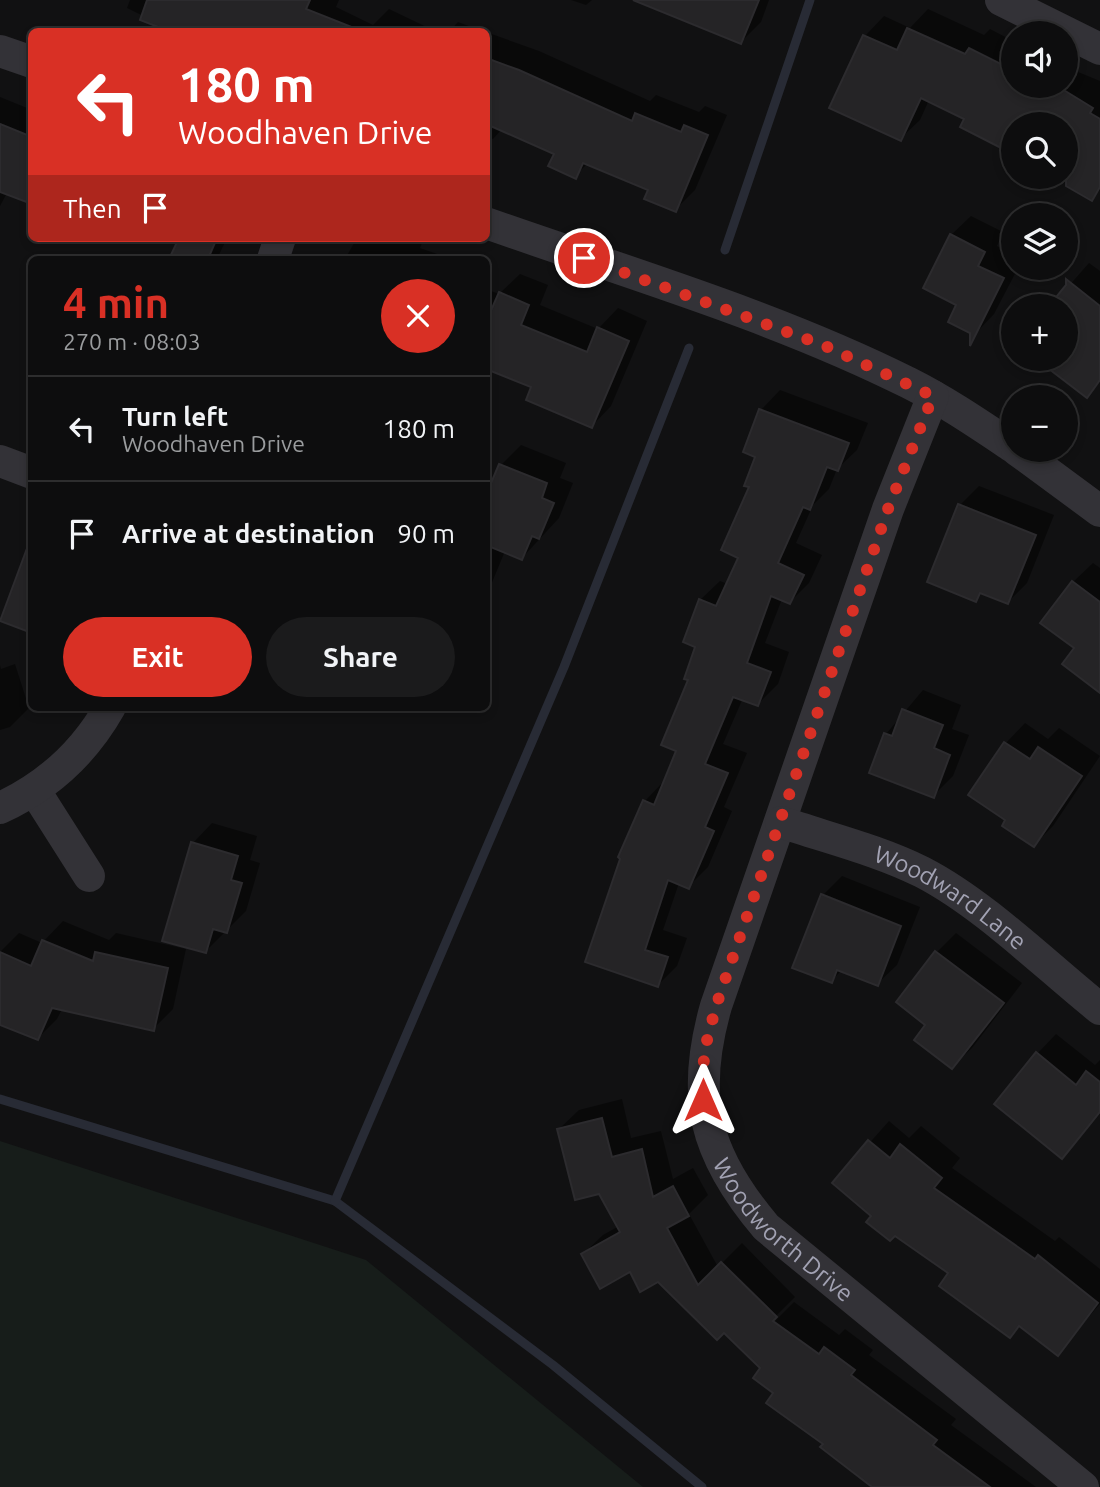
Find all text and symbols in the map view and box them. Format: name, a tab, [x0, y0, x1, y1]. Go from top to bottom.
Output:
map controls	[1001, 21, 1078, 462]
button: sound	[1001, 21, 1078, 98]
icon: left	[63, 56, 154, 147]
text: 180 m	[178, 56, 315, 111]
button: search	[1001, 112, 1078, 189]
text: Woodhaven Drive	[178, 114, 432, 150]
icon: arrive	[136, 189, 174, 227]
text: Then	[63, 194, 122, 223]
button: layers	[1001, 203, 1078, 280]
pin	[554, 228, 614, 288]
icon: arrive	[565, 239, 603, 277]
text: 4 min	[63, 279, 169, 326]
button: close	[381, 279, 455, 353]
button: +	[1001, 294, 1078, 371]
text: 270 m · 08:03	[63, 329, 201, 354]
button: −	[1001, 385, 1078, 462]
text: Turn left	[122, 402, 228, 431]
icon: left	[63, 410, 101, 448]
text: 180 m	[383, 414, 455, 443]
text: Woodhaven Drive	[122, 431, 305, 456]
icon: arrive	[63, 515, 101, 553]
text: Arrive at destination	[122, 519, 375, 548]
text: 90 m	[397, 519, 455, 548]
button: Exit	[63, 617, 252, 697]
button: Share	[266, 617, 455, 697]
street label: Woodward Lane	[871, 840, 1032, 955]
position arrow	[666, 1063, 740, 1137]
street label: Woodworth Drive	[708, 1153, 859, 1307]

